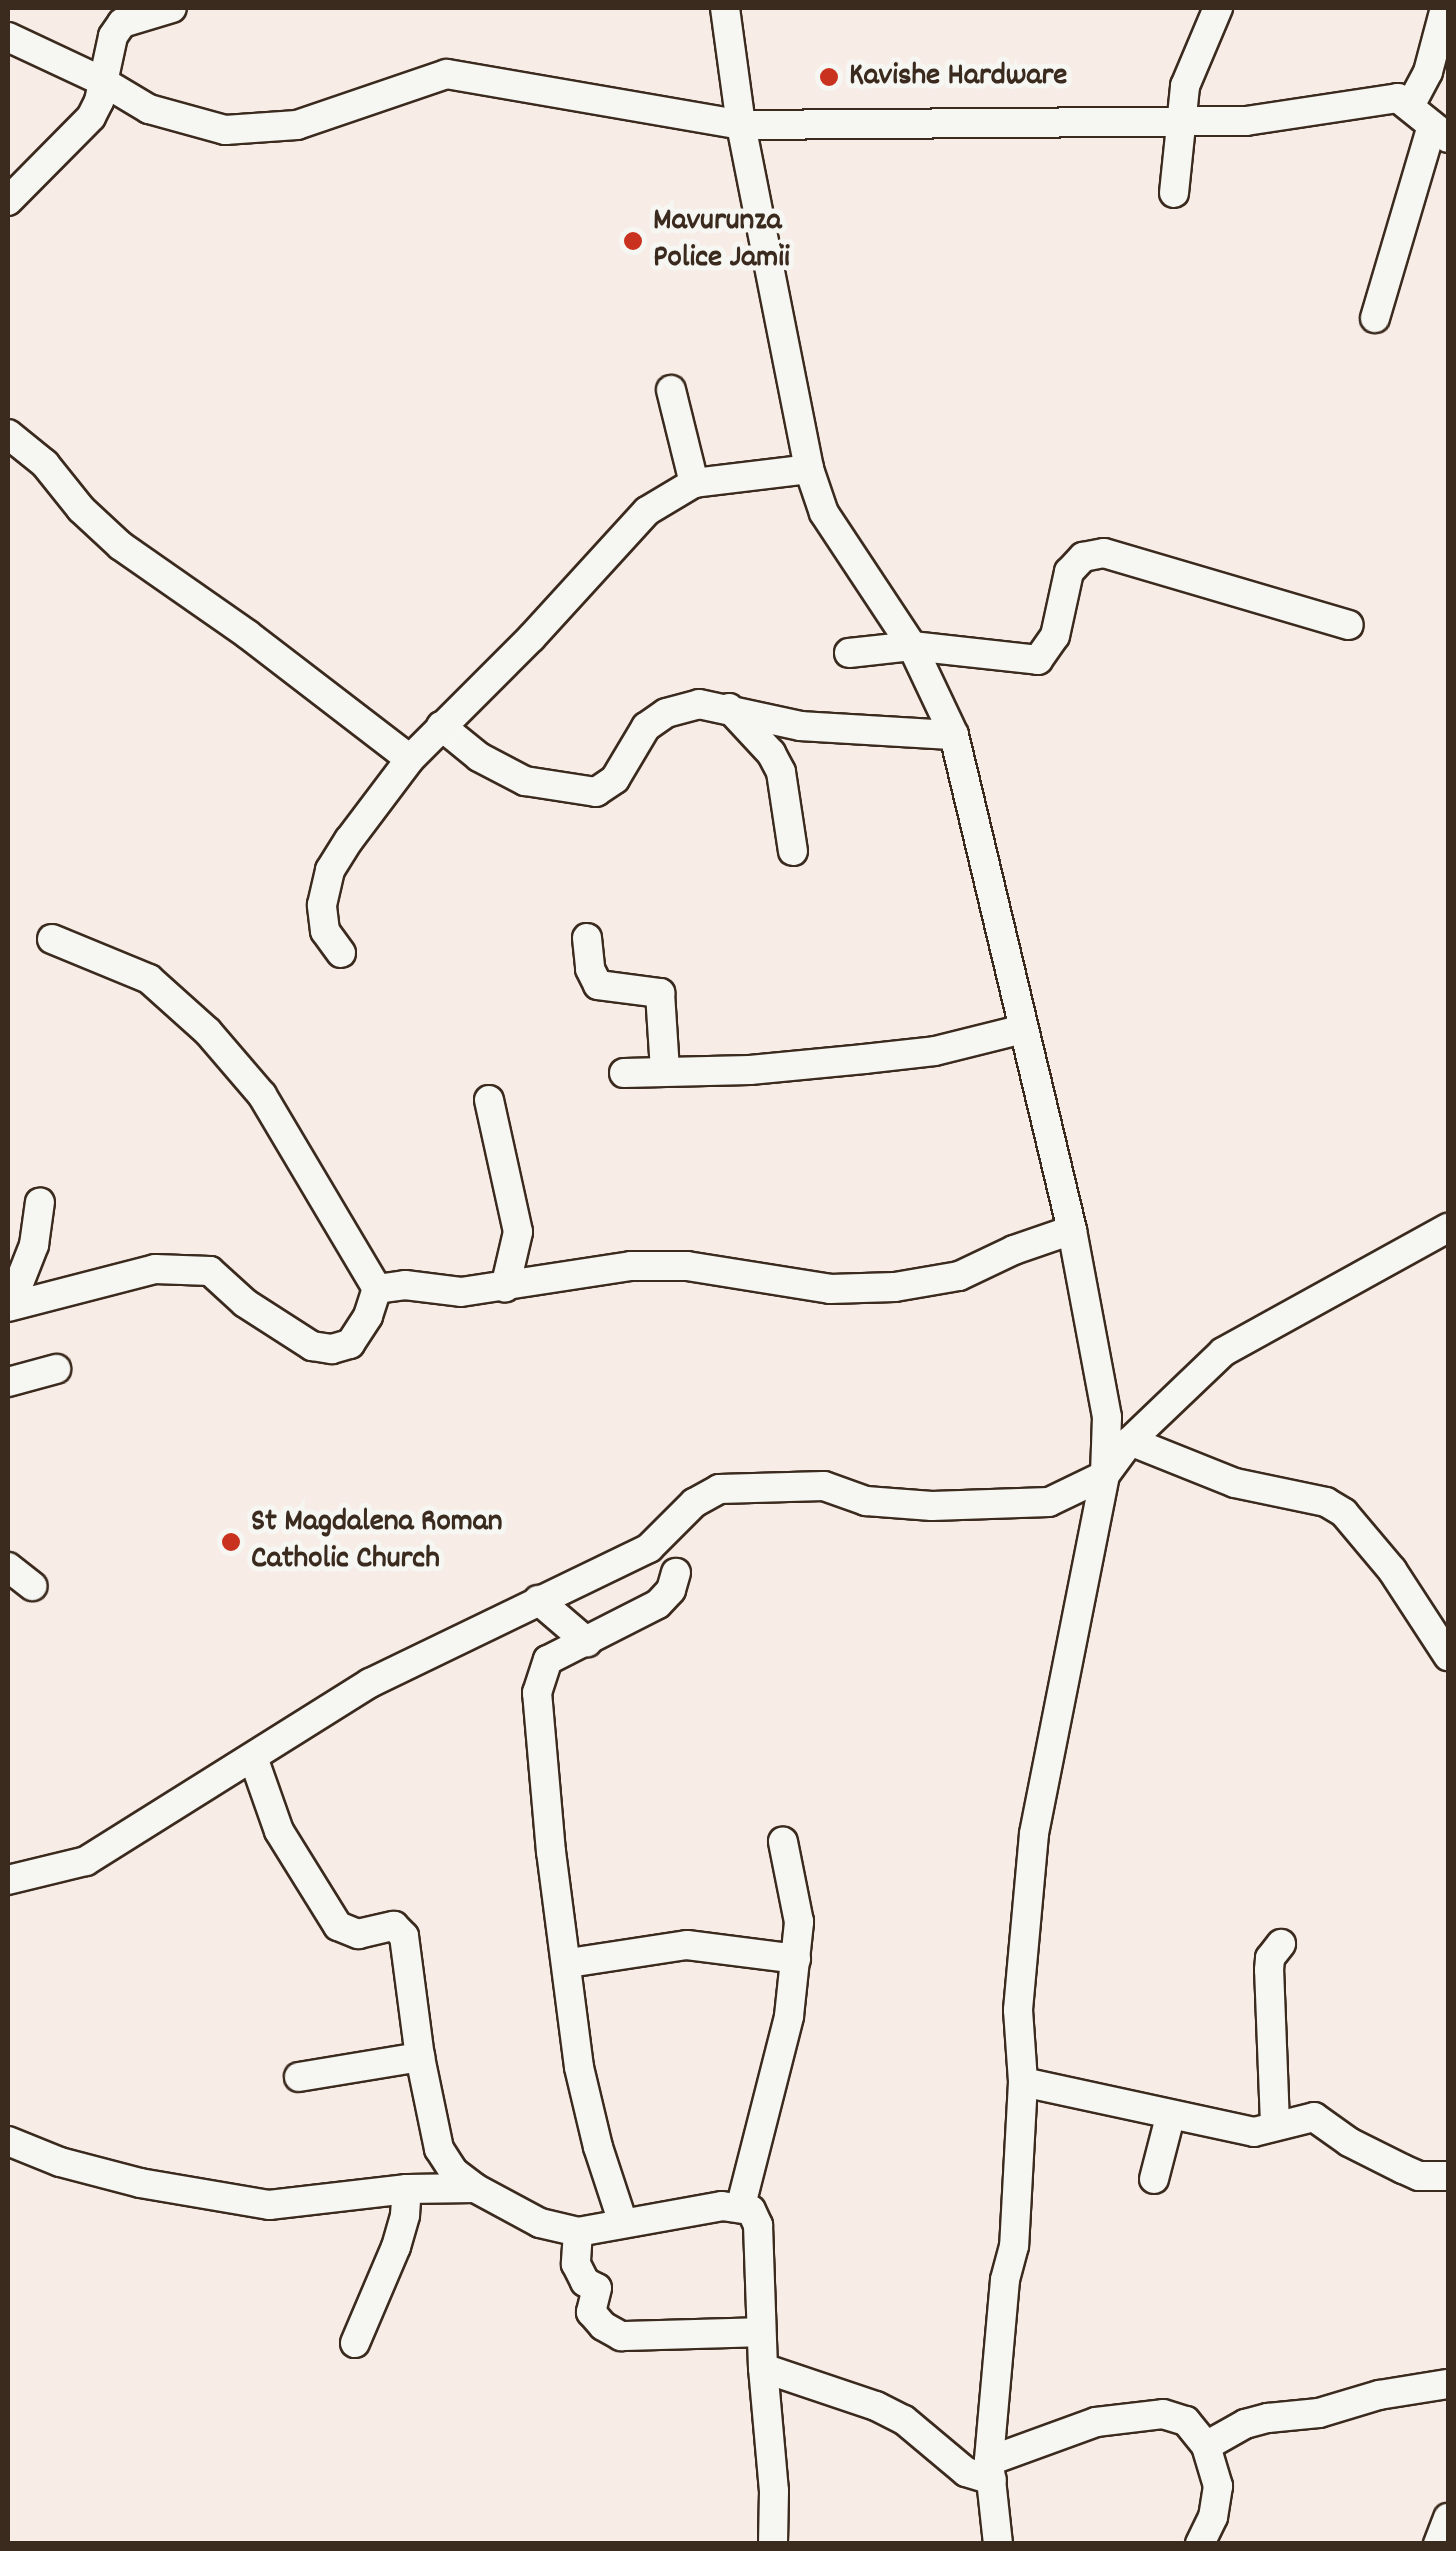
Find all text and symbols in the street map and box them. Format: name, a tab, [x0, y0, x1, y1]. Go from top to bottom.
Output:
place label: Kavishe Hardware	[849, 58, 1067, 96]
marker: Kavishe Hardware	[818, 66, 840, 88]
place label: Mavurunza Police Jamii	[653, 204, 790, 279]
marker: Mavurunza Police Jamii	[622, 230, 644, 252]
place label: St Magdalena Roman Catholic Church	[251, 1505, 502, 1580]
marker: St Magdalena Roman Catholic Church	[220, 1531, 242, 1553]

